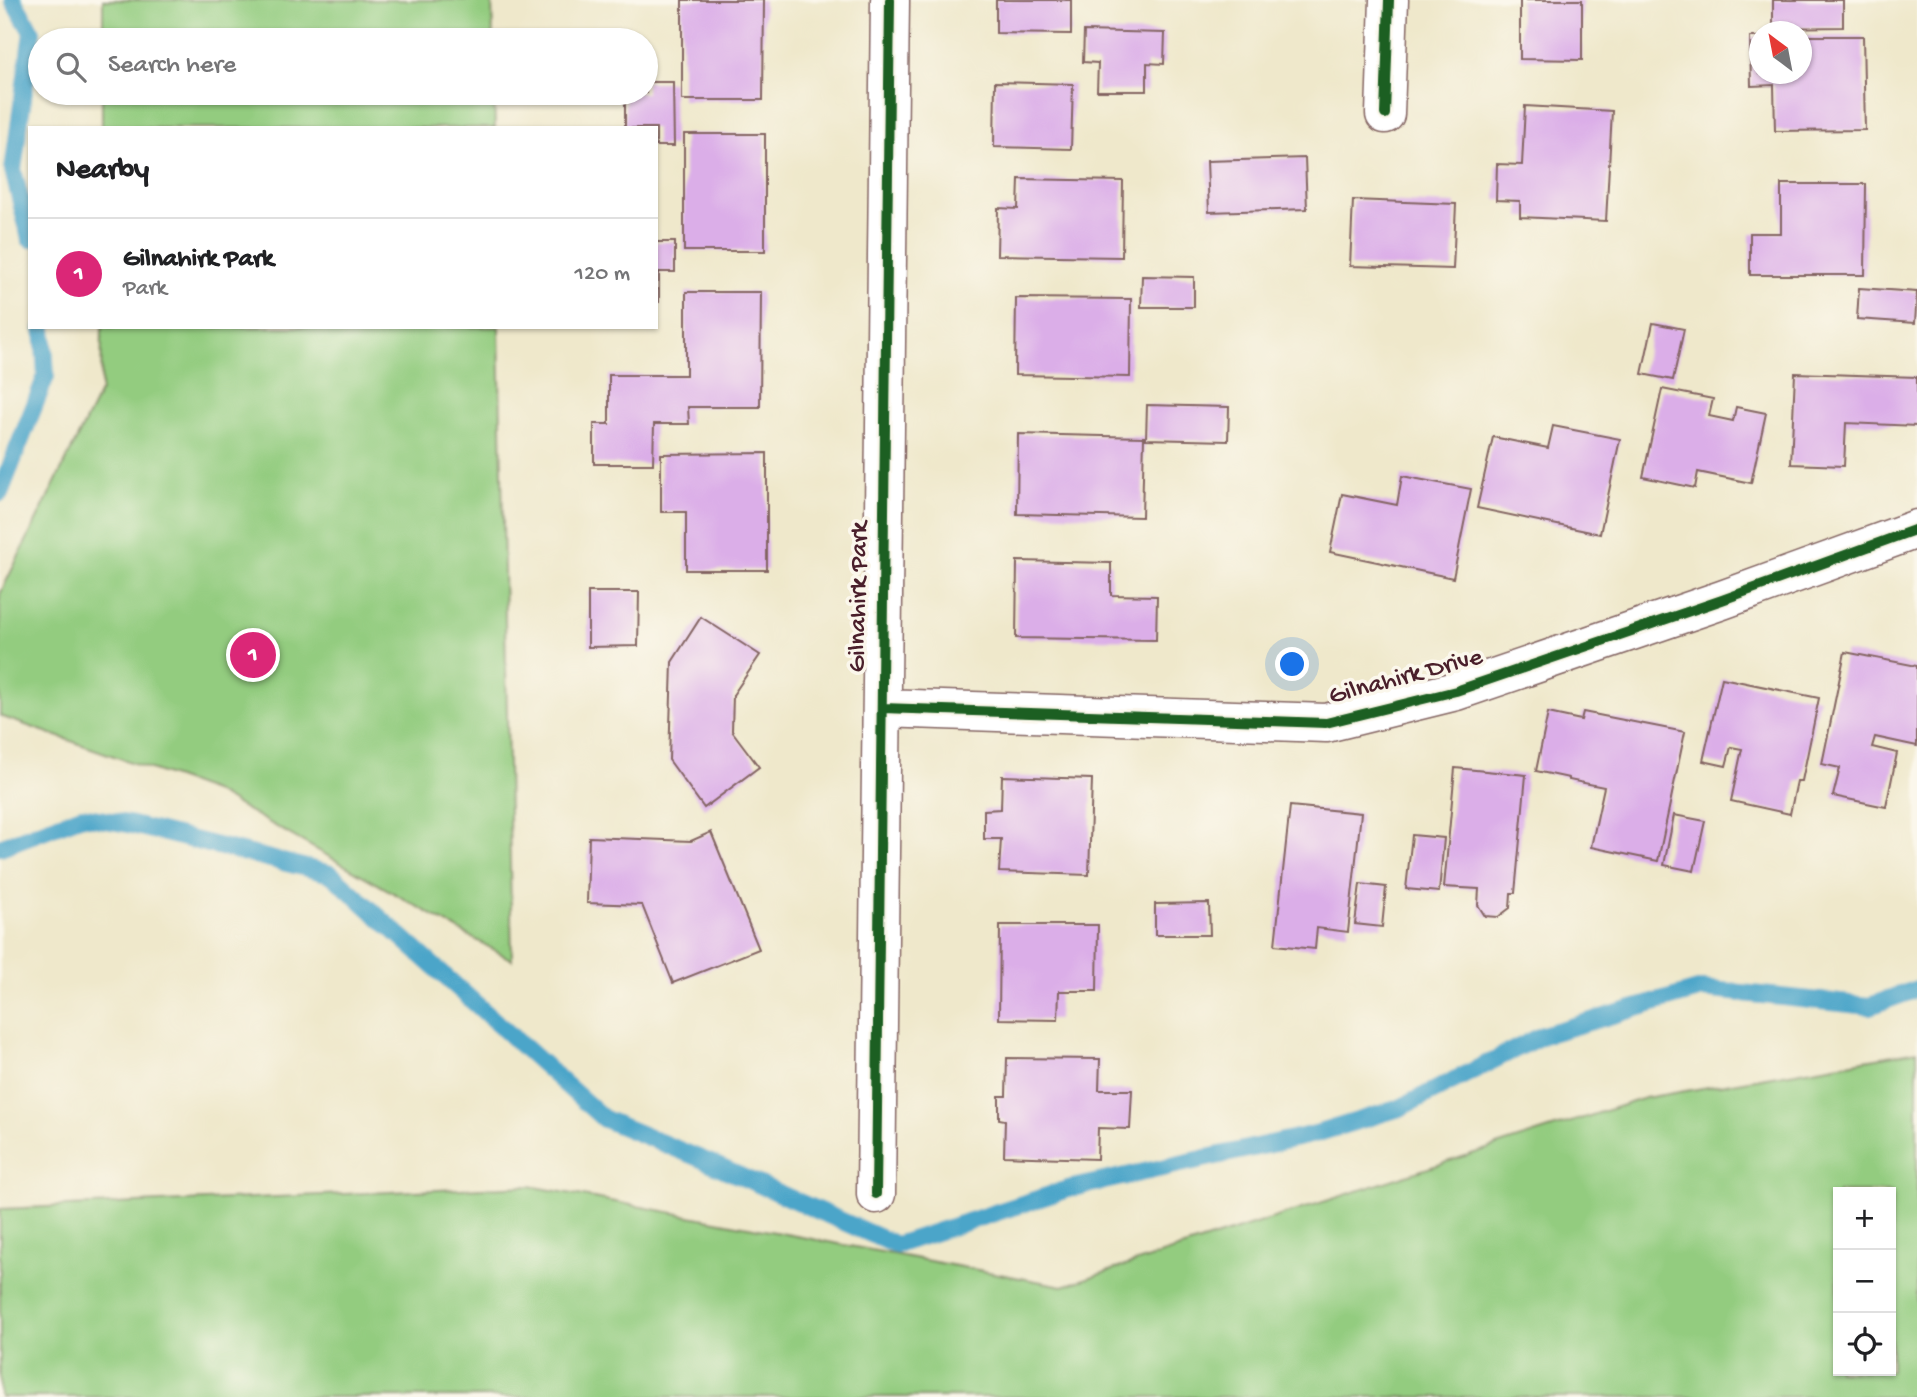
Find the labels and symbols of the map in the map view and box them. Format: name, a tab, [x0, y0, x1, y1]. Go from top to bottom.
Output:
north arrow	[1749, 21, 1812, 84]
street label: Gilnahirk Park	[843, 519, 877, 673]
pin: 1	[230, 629, 276, 681]
street label: Gilnahirk Drive	[1326, 642, 1487, 713]
your location	[1275, 647, 1309, 681]

